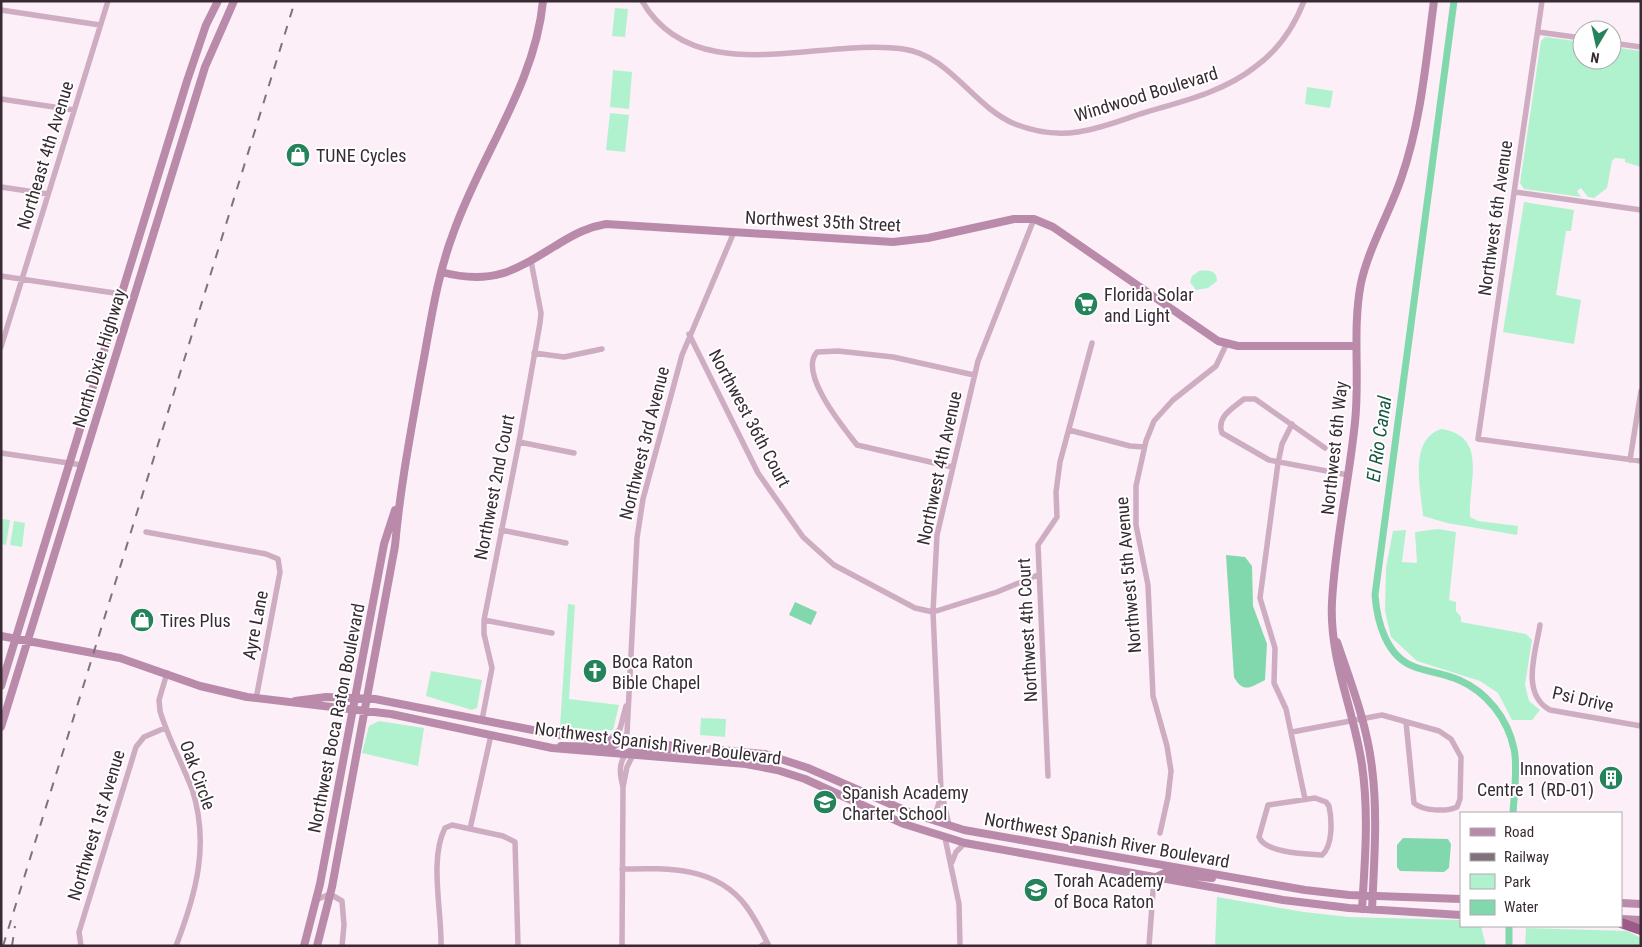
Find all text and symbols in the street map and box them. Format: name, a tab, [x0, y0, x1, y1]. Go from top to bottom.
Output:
north arrow	[1572, 20, 1622, 70]
text: N	[1589, 49, 1600, 66]
street label: Windwood Boulevard	[1072, 62, 1220, 126]
street label: Northeast 4th Avenue	[12, 78, 78, 232]
street label: Northwest 6th Avenue	[1474, 139, 1516, 297]
shop icon: TUNE Cycles	[285, 142, 311, 168]
place label: TUNE Cycles	[316, 145, 406, 166]
street label: Northwest 35th Street	[745, 206, 901, 236]
place label: Florida Solar and Light	[1104, 284, 1194, 326]
street label: North Dixie Highway	[68, 286, 130, 430]
supermarket icon: Florida Solar and Light	[1073, 291, 1099, 317]
street label: Northwest 36th Court	[705, 346, 795, 490]
street label: Northwest 3rd Avenue	[615, 364, 673, 522]
street label: Northwest 6th Way	[1317, 380, 1352, 516]
street label: Northwest 4th Avenue	[912, 389, 966, 547]
water label: El Rio Canal	[1362, 394, 1397, 483]
street label: Northwest 2nd Court	[470, 412, 518, 562]
street label: Northwest 5th Avenue	[1111, 496, 1145, 654]
street label: Northwest 4th Court	[1013, 557, 1041, 703]
street label: Ayre Lane	[238, 589, 272, 661]
street label: Northwest Boca Raton Boulevard	[303, 601, 369, 835]
shop icon: Tires Plus	[129, 607, 155, 633]
place label: Tires Plus	[160, 610, 231, 631]
place label: Boca Raton Bible Chapel	[612, 651, 701, 693]
church icon: Boca Raton Bible Chapel	[582, 658, 608, 684]
street label: Psi Drive	[1550, 682, 1616, 716]
street label: Northwest Spanish River Boulevard	[533, 717, 783, 769]
street label: Oak Circle	[176, 737, 220, 813]
street label: Northwest 1st Avenue	[63, 747, 129, 903]
place label: Innovation Centre 1 (RD-01)	[1477, 758, 1594, 801]
building icon: Innovation Centre 1 (RD-01)	[1598, 765, 1624, 791]
place label: Spanish Academy Charter School	[842, 782, 969, 824]
school or university icon: Spanish Academy Charter School	[812, 789, 838, 815]
street label: Northwest Spanish River Boulevard	[983, 808, 1231, 872]
legend	[1460, 812, 1622, 927]
text: Road	[1504, 823, 1534, 841]
text: Railway	[1504, 848, 1549, 866]
place label: Torah Academy of Boca Raton	[1054, 870, 1164, 912]
text: Park	[1504, 873, 1531, 891]
school or university icon: Torah Academy of Boca Raton	[1023, 877, 1049, 903]
text: Water	[1504, 898, 1539, 916]

